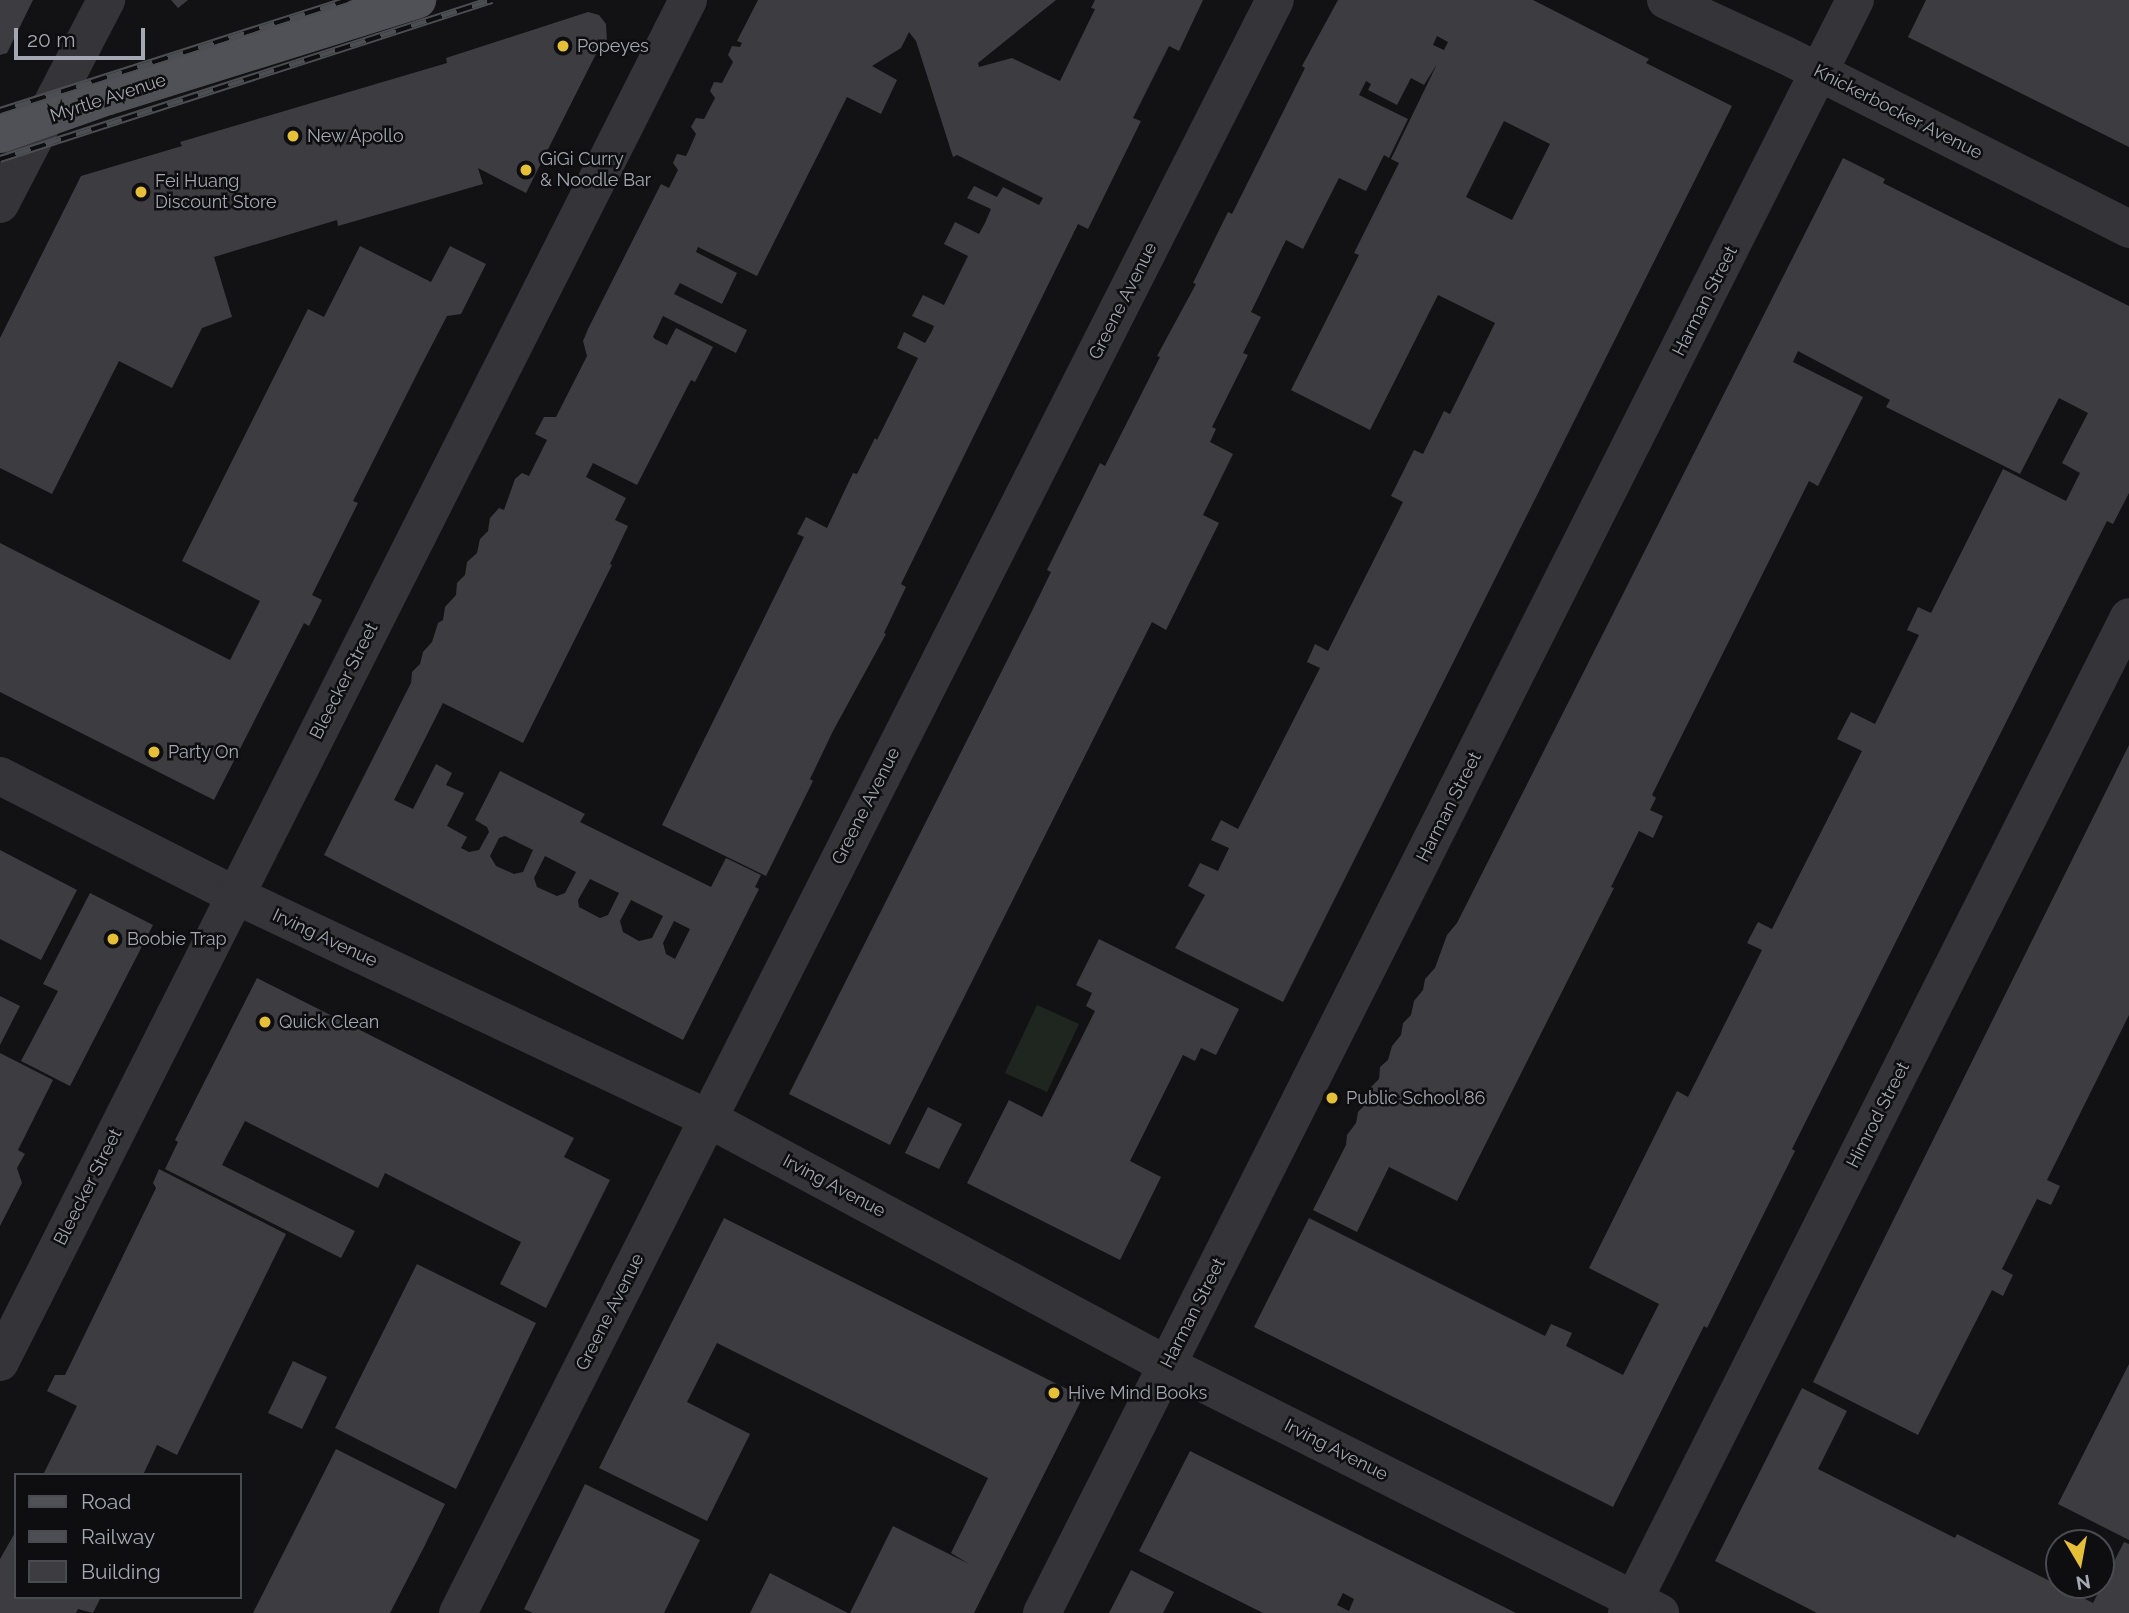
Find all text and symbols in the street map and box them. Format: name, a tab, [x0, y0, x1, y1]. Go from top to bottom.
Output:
scale bar	[18, 14, 149, 58]
text: 20 m	[27, 27, 75, 52]
place label: Popeyes	[577, 35, 649, 57]
marker: Popeyes	[555, 38, 571, 54]
street label: Knickerbocker Avenue	[1810, 60, 1986, 164]
street label: Myrtle Avenue	[47, 69, 169, 127]
place label: New Apollo	[307, 125, 405, 147]
marker: New Apollo	[285, 128, 301, 144]
place label: GiGi Curry & Noodle Bar	[540, 149, 651, 192]
marker: GiGi Curry & Noodle Bar	[518, 162, 534, 178]
place label: Fei Huang Discount Store	[155, 171, 277, 214]
marker: Fei Huang Discount Store	[133, 184, 149, 200]
street label: Greene Avenue	[1084, 239, 1162, 363]
street label: Harman Street	[1668, 242, 1742, 360]
street label: Bleecker Street	[305, 619, 383, 743]
place label: Party On	[168, 741, 240, 763]
marker: Party On	[146, 744, 162, 760]
street label: Greene Avenue	[827, 744, 905, 868]
street label: Harman Street	[1412, 748, 1486, 866]
street label: Irving Avenue	[269, 904, 381, 972]
place label: Boobie Trap	[127, 928, 227, 950]
marker: Boobie Trap	[105, 931, 121, 947]
place label: Quick Clean	[279, 1011, 379, 1033]
marker: Quick Clean	[257, 1014, 273, 1030]
street label: Himrod Street	[1842, 1058, 1914, 1172]
place label: Public School 86	[1346, 1087, 1486, 1109]
marker: Public School 86	[1324, 1090, 1340, 1106]
street label: Bleecker Street	[49, 1125, 127, 1249]
street label: Irving Avenue	[779, 1150, 889, 1222]
street label: Greene Avenue	[571, 1250, 649, 1374]
street label: Harman Street	[1156, 1254, 1230, 1372]
place label: Hive Mind Books	[1068, 1382, 1207, 1404]
marker: Hive Mind Books	[1046, 1385, 1062, 1401]
street label: Irving Avenue	[1280, 1415, 1392, 1485]
legend	[14, 1473, 242, 1599]
text: Road	[81, 1489, 131, 1514]
text: Railway	[81, 1524, 155, 1549]
north arrow	[2045, 1529, 2115, 1599]
text: Building	[81, 1559, 161, 1584]
text: N	[2074, 1571, 2092, 1595]

